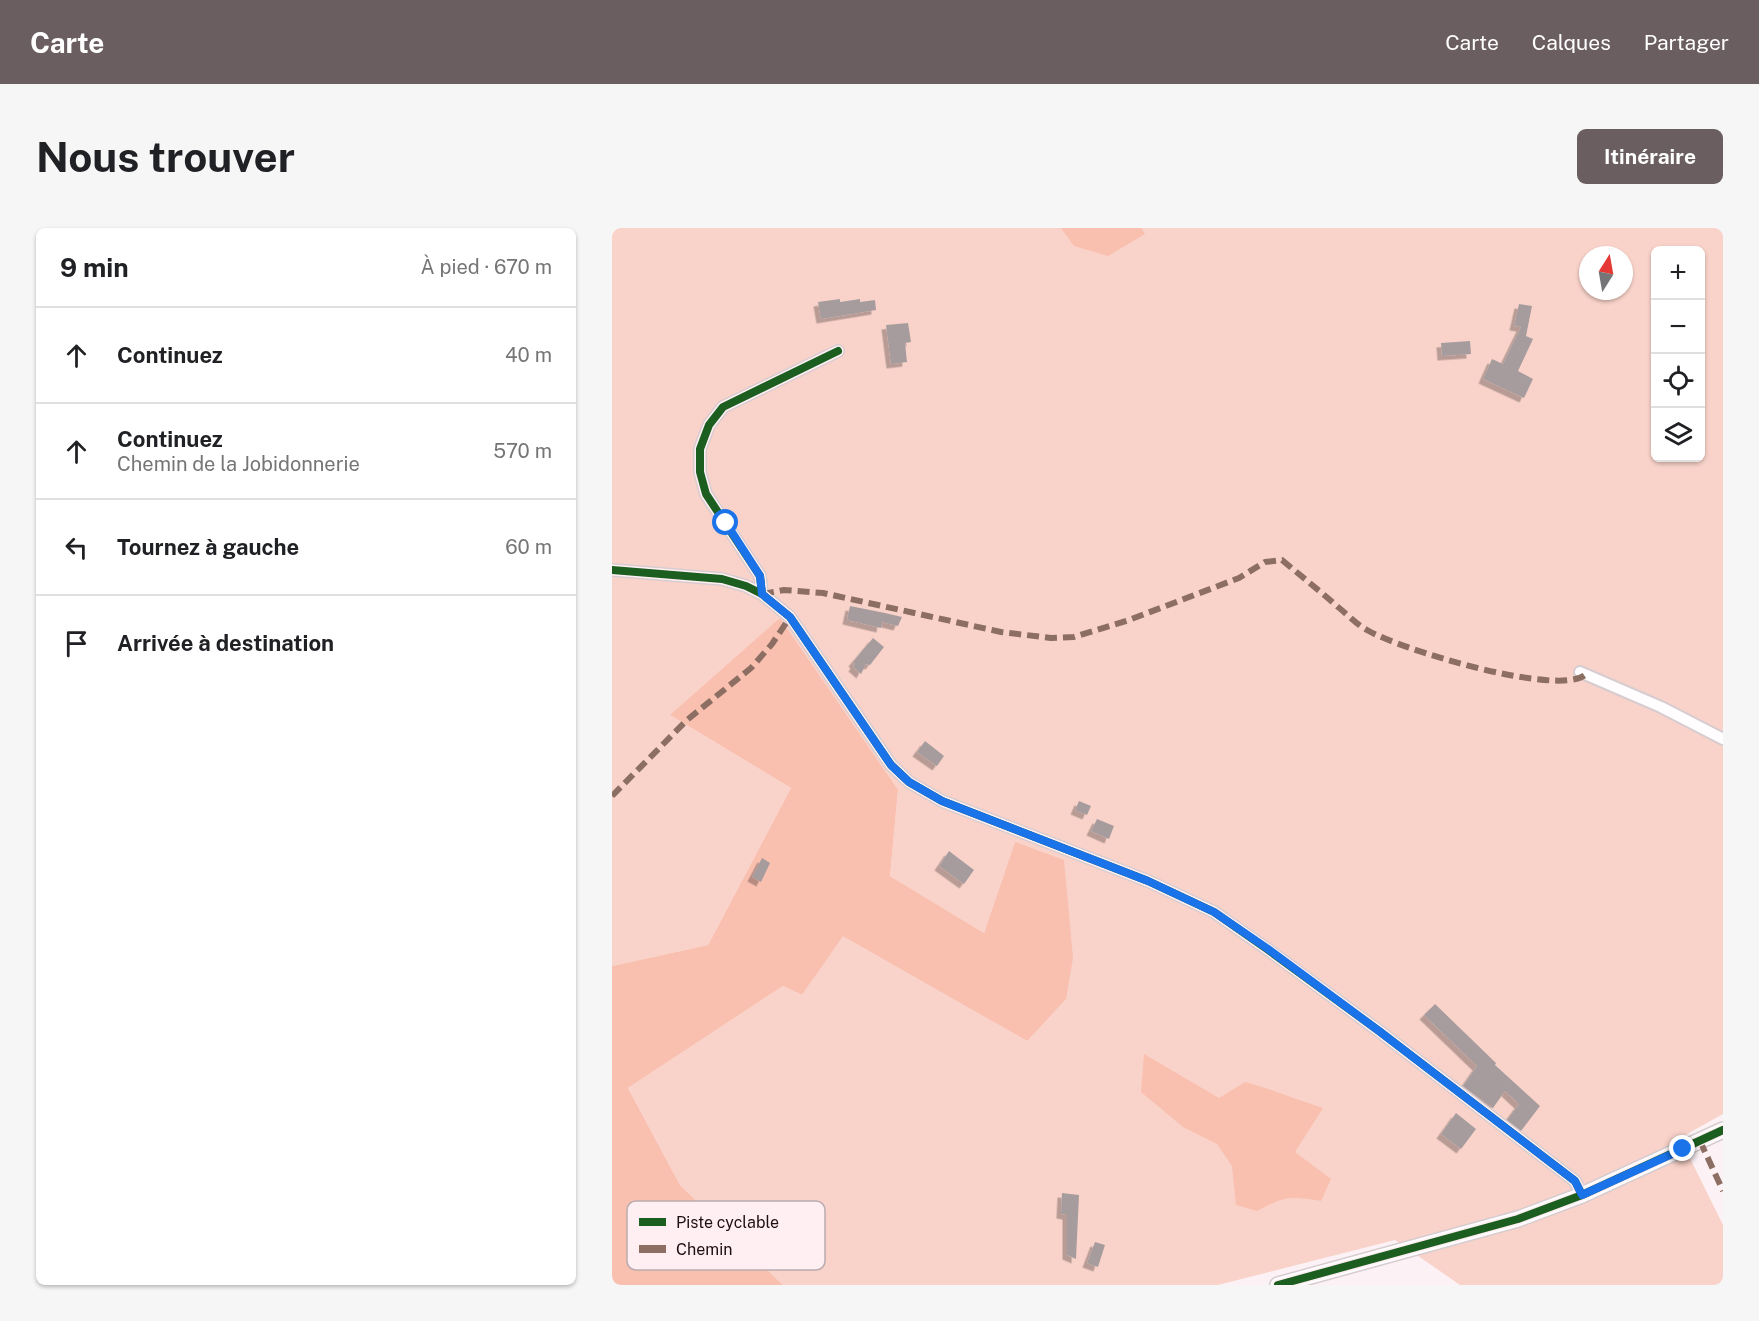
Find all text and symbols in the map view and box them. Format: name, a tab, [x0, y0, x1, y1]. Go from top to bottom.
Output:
text: Carte	[30, 26, 104, 59]
text: Carte	[1445, 30, 1499, 55]
text: Calques	[1532, 30, 1611, 55]
text: Partager	[1644, 30, 1729, 55]
button: Itinéraire	[1577, 129, 1723, 184]
text: Nous trouver	[36, 132, 295, 181]
north arrow	[1579, 246, 1633, 300]
map controls	[1651, 246, 1705, 462]
button: +	[1651, 246, 1705, 300]
text: 9 min	[60, 252, 129, 283]
text: À pied · 670 m	[421, 255, 552, 279]
button: −	[1651, 300, 1705, 354]
icon: ahead	[60, 339, 93, 372]
text: Continuez	[117, 342, 223, 368]
text: 40 m	[505, 343, 552, 367]
button: locate	[1651, 354, 1705, 408]
button: layers	[1651, 408, 1705, 462]
text: Continuez	[117, 426, 223, 452]
icon: ahead	[60, 435, 93, 468]
text: 570 m	[493, 439, 552, 463]
text: Chemin de la Jobidonnerie	[117, 452, 360, 476]
route start	[712, 509, 738, 535]
icon: left	[60, 531, 93, 564]
text: Tournez à gauche	[117, 534, 299, 560]
text: 60 m	[505, 535, 552, 559]
icon: arrive	[60, 627, 93, 660]
text: Arrivée à destination	[117, 630, 334, 656]
route end	[1669, 1135, 1695, 1161]
legend	[627, 1201, 825, 1270]
text: Piste cyclable	[676, 1213, 779, 1232]
text: Chemin	[676, 1240, 732, 1259]

